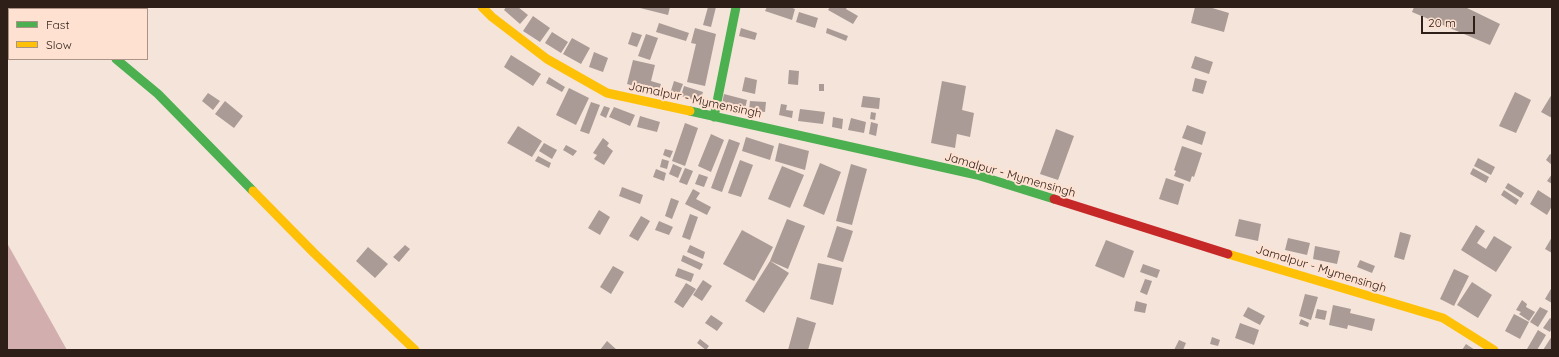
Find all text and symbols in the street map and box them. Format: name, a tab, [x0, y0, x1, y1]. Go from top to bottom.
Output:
legend	[8, 8, 148, 60]
scale bar	[1423, 8, 1477, 34]
text: 20 m	[1428, 15, 1456, 30]
text: Fast	[46, 17, 70, 32]
text: Slow	[46, 37, 72, 52]
street label: Jamalpur - Mymensingh	[627, 79, 763, 121]
street label: Jamalpur - Mymensingh	[943, 149, 1077, 201]
street label: Jamalpur - Mymensingh	[1254, 242, 1388, 296]

